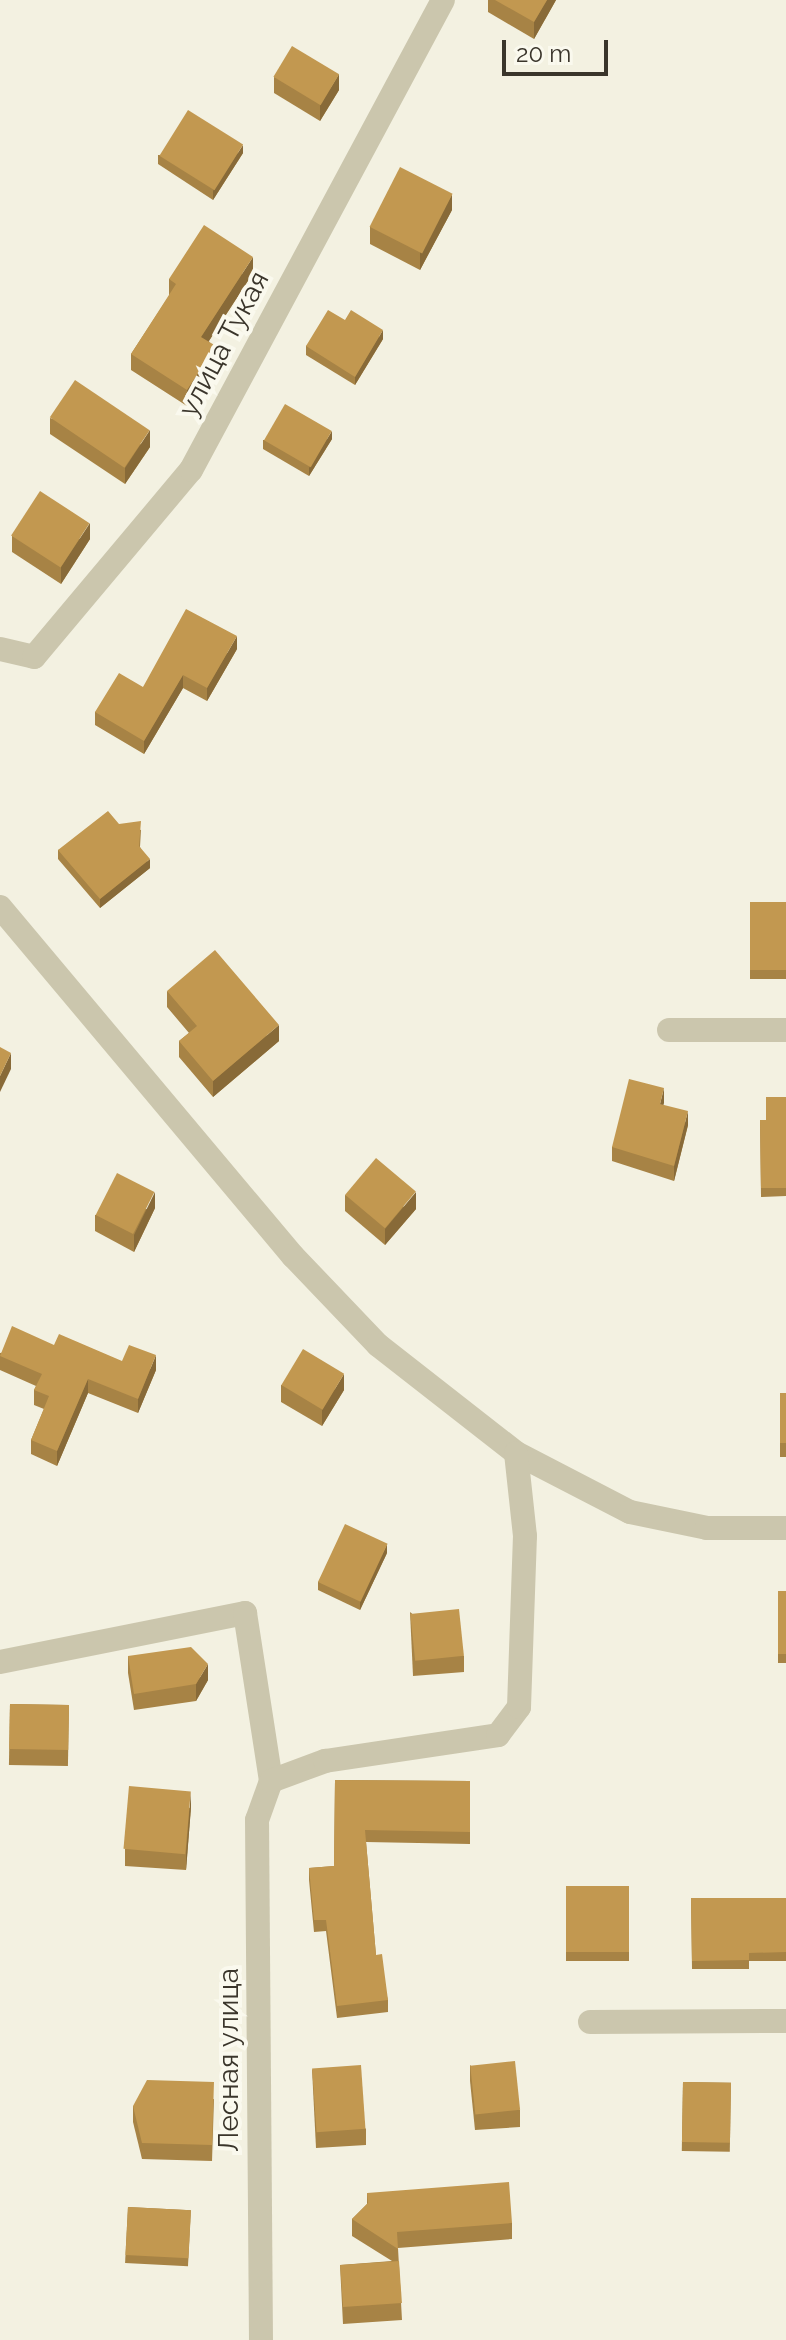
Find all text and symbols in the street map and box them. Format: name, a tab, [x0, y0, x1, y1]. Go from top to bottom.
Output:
scale bar	[506, 24, 612, 74]
text: 20 m	[516, 39, 571, 68]
street label: улица Тукая	[171, 265, 277, 423]
street label: Лесная улица	[212, 1968, 246, 2152]

